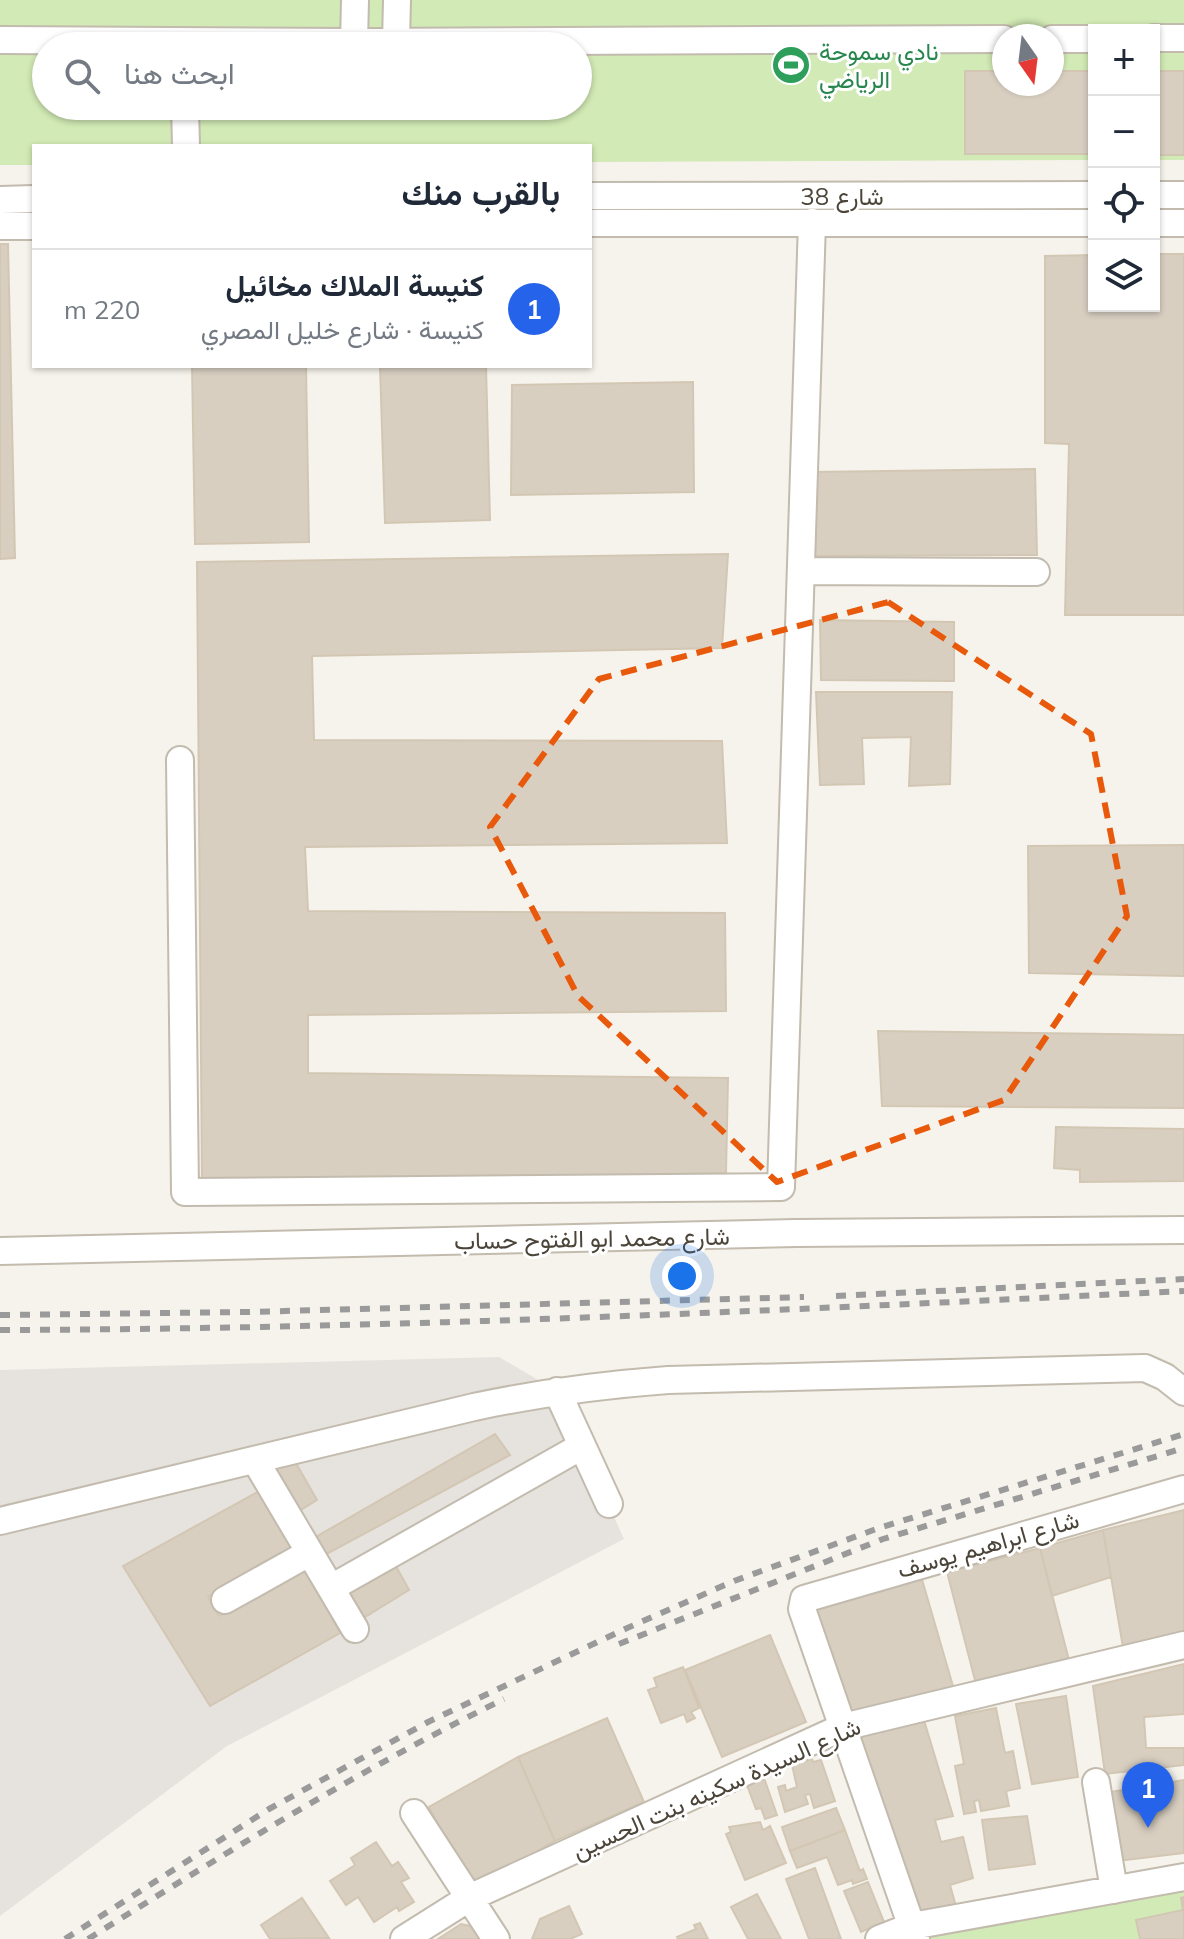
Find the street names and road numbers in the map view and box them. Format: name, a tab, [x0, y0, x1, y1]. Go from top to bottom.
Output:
street label: شارع 38	[800, 181, 884, 213]
street label: شارع محمد ابو الفتوح حساب	[454, 1221, 730, 1257]
street label: شارع ابراهيم يوسف	[894, 1504, 1083, 1586]
street label: شارع السيدة سكينه بنت الحسين	[567, 1711, 866, 1867]

